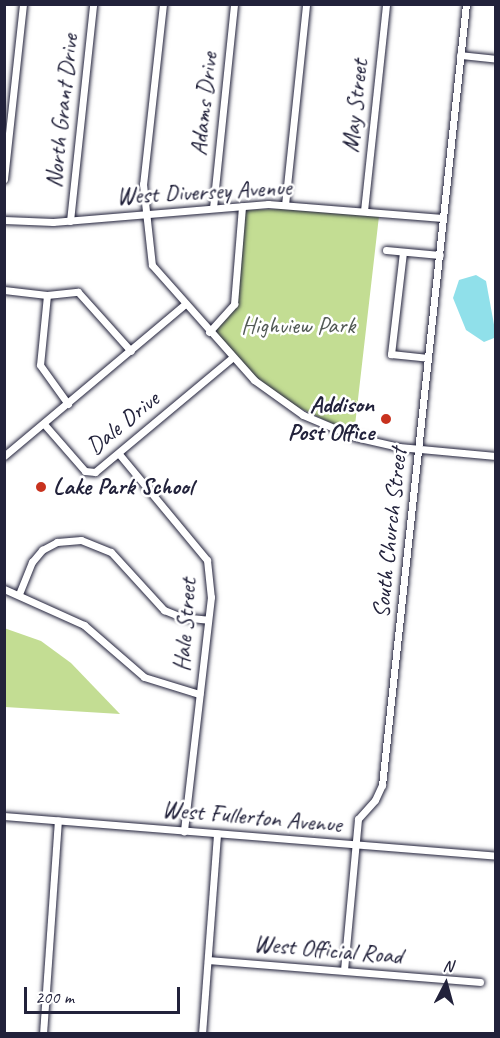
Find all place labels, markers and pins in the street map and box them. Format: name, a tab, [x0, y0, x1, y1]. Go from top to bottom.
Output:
place label: Addison Post Office	[288, 391, 374, 447]
marker: Addison Post Office	[379, 412, 393, 426]
place label: Lake Park School	[53, 473, 194, 501]
marker: Lake Park School	[34, 480, 48, 494]

